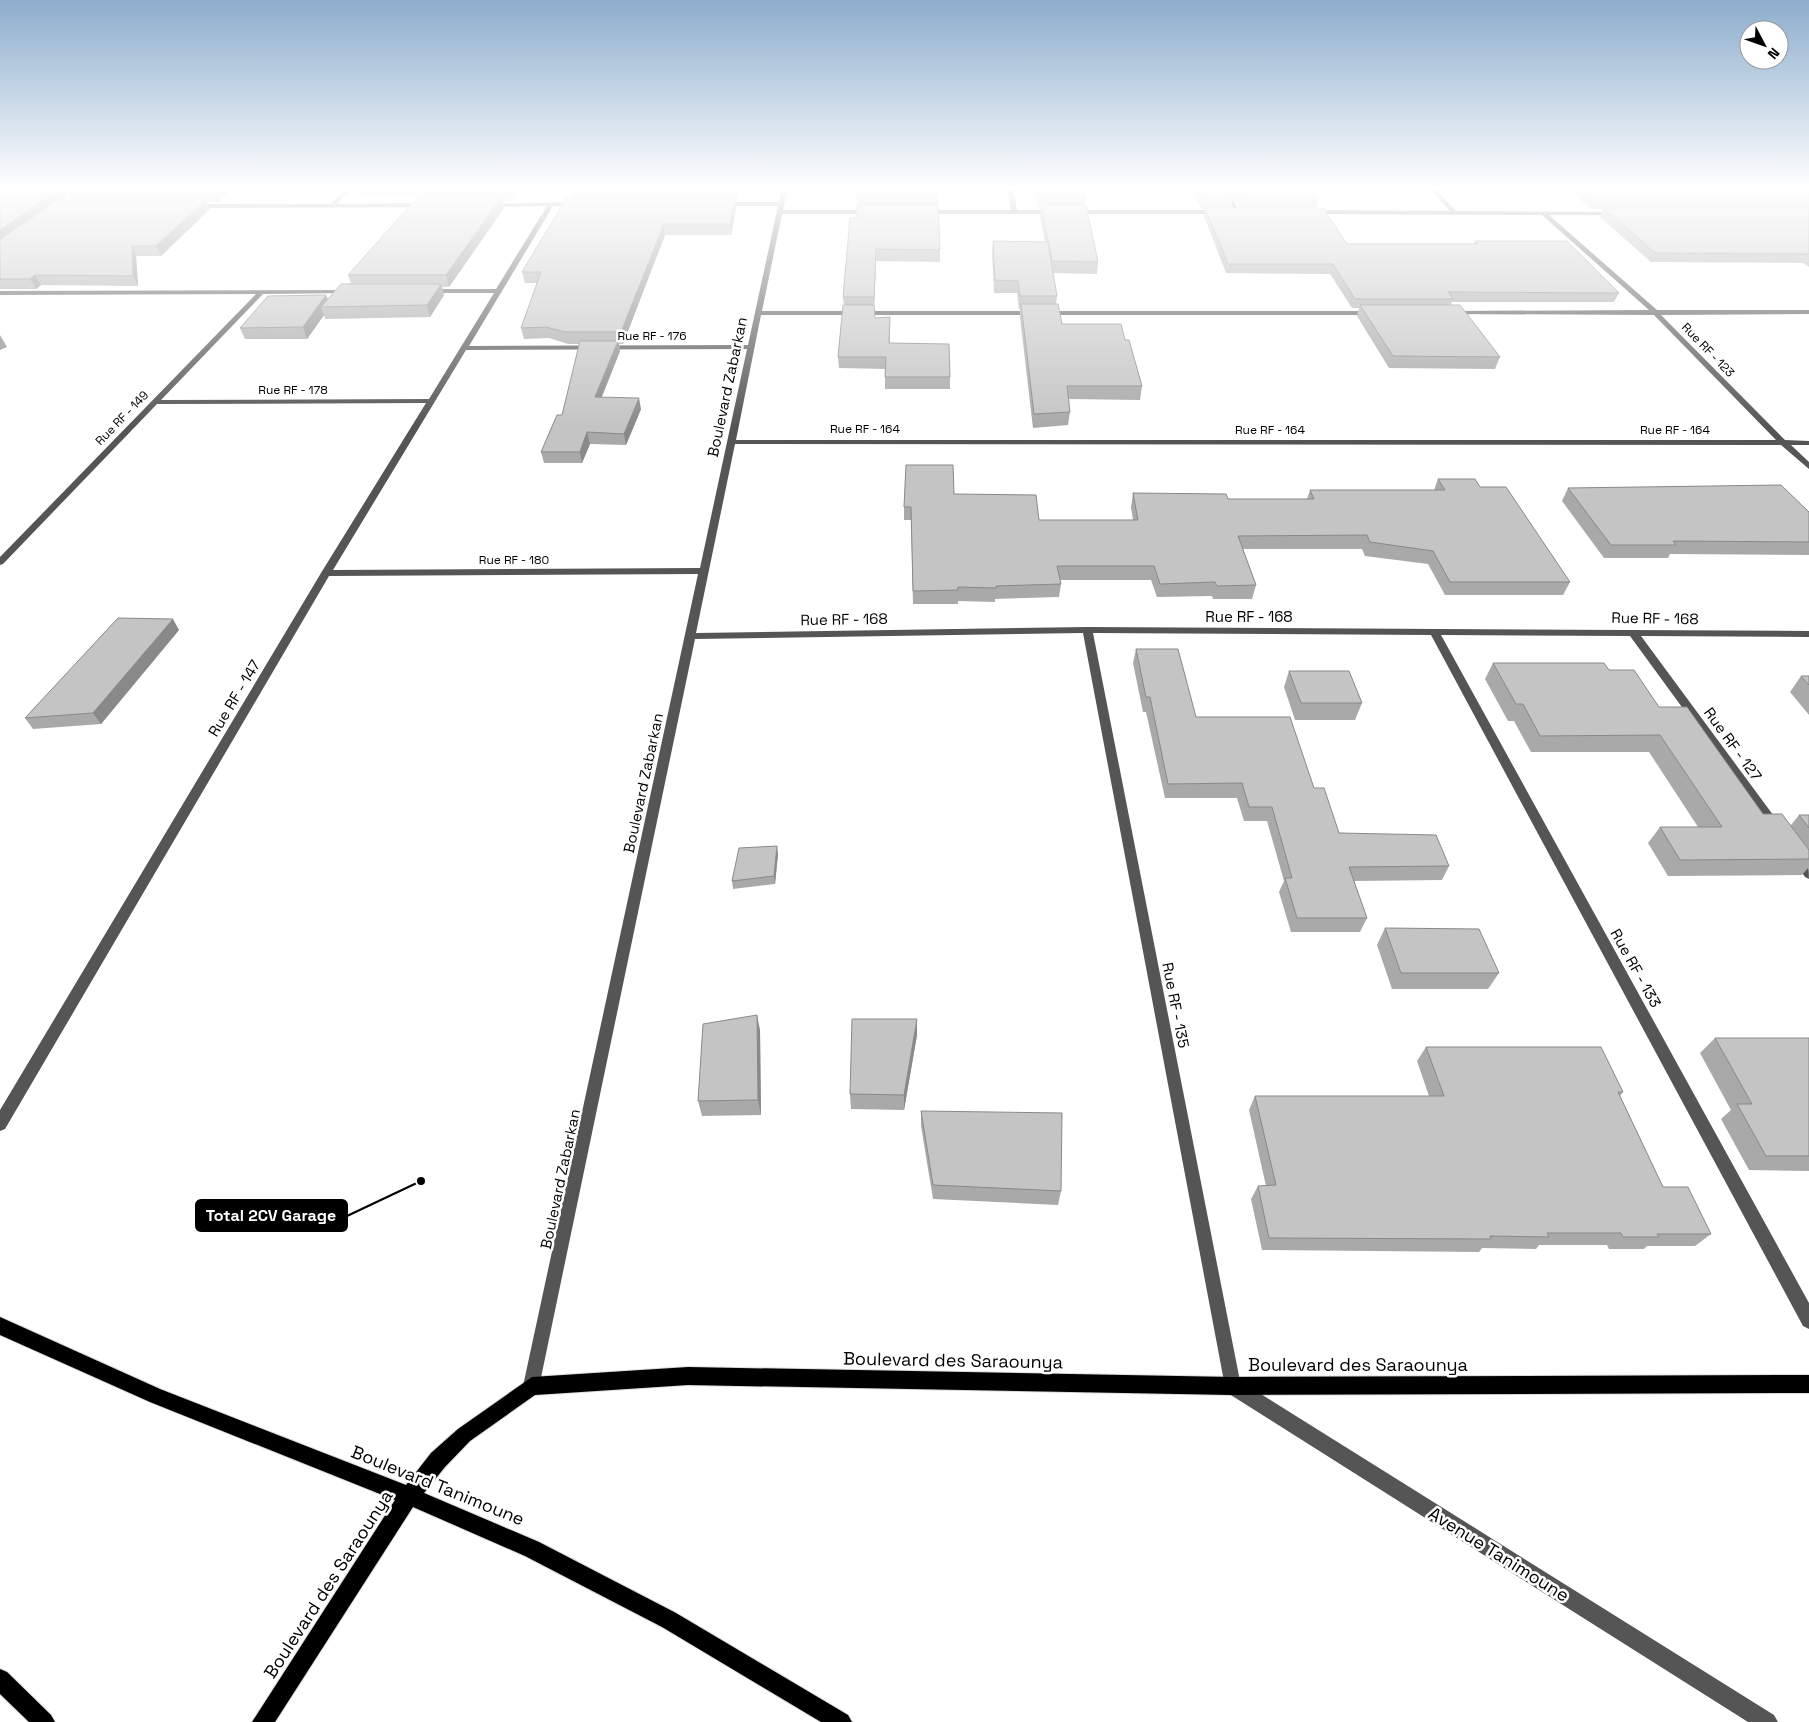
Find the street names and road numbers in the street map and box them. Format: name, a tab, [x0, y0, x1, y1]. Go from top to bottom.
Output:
street label: Boulevard Zabarkan	[703, 315, 751, 459]
street label: Rue RF - 123	[1678, 319, 1738, 381]
street label: Rue RF - 176	[617, 328, 687, 344]
street label: Rue RF - 178	[258, 382, 328, 398]
street label: Rue RF - 149	[92, 387, 152, 449]
street label: Rue RF - 164	[830, 421, 900, 437]
street label: Rue RF - 164	[1235, 422, 1305, 438]
street label: Rue RF - 164	[1640, 422, 1710, 438]
street label: Rue RF - 180	[479, 552, 549, 568]
street label: Rue RF - 168	[1205, 607, 1293, 626]
street label: Rue RF - 168	[1611, 608, 1699, 628]
street label: Rue RF - 168	[800, 609, 888, 629]
street label: Rue RF - 147	[204, 656, 264, 740]
street label: Rue RF - 127	[1700, 704, 1766, 784]
street label: Boulevard Zabarkan	[619, 711, 667, 855]
street label: Rue RF - 133	[1607, 925, 1665, 1011]
street label: Rue RF - 135	[1158, 961, 1194, 1049]
street label: Boulevard Zabarkan	[536, 1107, 584, 1251]
street label: Boulevard des Saraounya	[843, 1347, 1063, 1373]
street label: Boulevard des Saraounya	[1248, 1353, 1468, 1376]
street label: Boulevard Tanimoune	[348, 1440, 528, 1530]
street label: Boulevard des Saraounya	[258, 1486, 398, 1682]
street label: Avenue Tanimoune	[1424, 1501, 1574, 1607]

